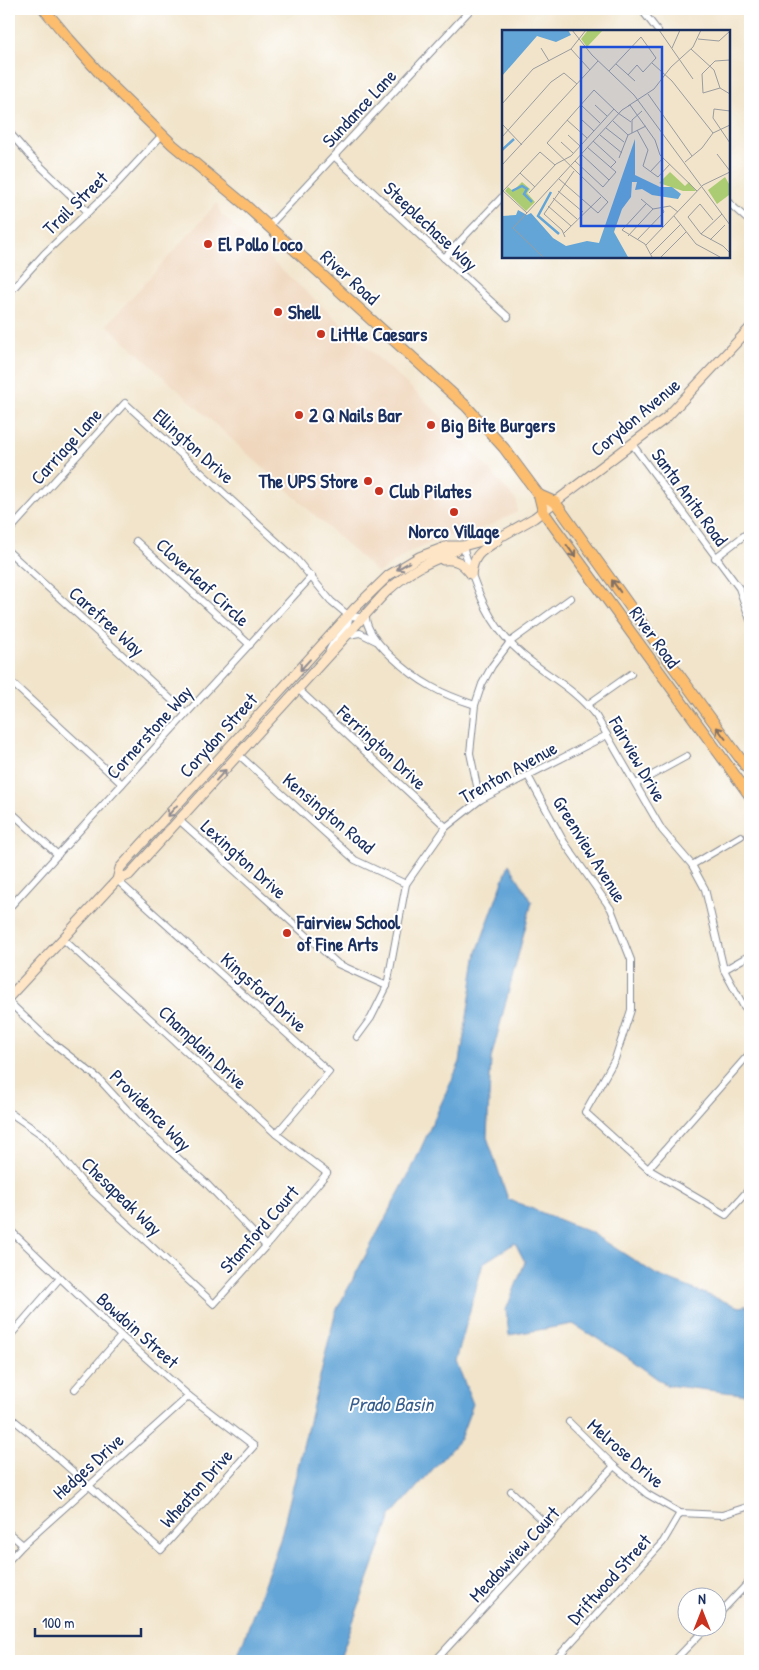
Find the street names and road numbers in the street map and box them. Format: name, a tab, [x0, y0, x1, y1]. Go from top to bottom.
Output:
street label: Sundance Lane	[316, 63, 402, 153]
street label: Trail Street	[37, 165, 114, 241]
street label: Steeplechase Way	[378, 175, 484, 277]
street label: River Road	[315, 244, 385, 311]
street label: Corydon Avenue	[585, 372, 686, 462]
street label: Carriage Lane	[24, 402, 108, 490]
street label: Ellington Drive	[148, 403, 240, 490]
street label: Santa Anita Road	[646, 443, 735, 552]
street label: Cloverleaf Circle	[151, 532, 256, 632]
street label: Carefree Way	[64, 580, 150, 662]
street label: River Road	[624, 601, 687, 674]
street label: Cornerstone Way	[100, 679, 198, 785]
street label: Corydon Street	[173, 687, 263, 783]
street label: Ferrington Drive	[331, 698, 433, 796]
street label: Fairview Drive	[603, 711, 673, 807]
street label: Trenton Avenue	[455, 734, 562, 809]
street label: Kensington Road	[277, 767, 381, 860]
street label: Greenview Avenue	[547, 791, 633, 908]
street label: Lexington Drive	[195, 813, 293, 905]
street label: Kingsford Drive	[215, 946, 313, 1038]
street label: Champlain Drive	[153, 999, 253, 1095]
street label: Providence Way	[104, 1063, 198, 1157]
street label: Chesapeak Way	[76, 1151, 168, 1241]
street label: Stamford Court	[214, 1179, 305, 1279]
street label: Bowdoin Street	[91, 1286, 185, 1374]
street label: Melrose Drive	[582, 1412, 670, 1494]
street label: Hedges Drive	[47, 1427, 129, 1505]
street label: Wheaton Drive	[154, 1443, 239, 1533]
street label: Meadowview Court	[463, 1500, 566, 1608]
street label: Driftwood Street	[561, 1528, 657, 1630]

